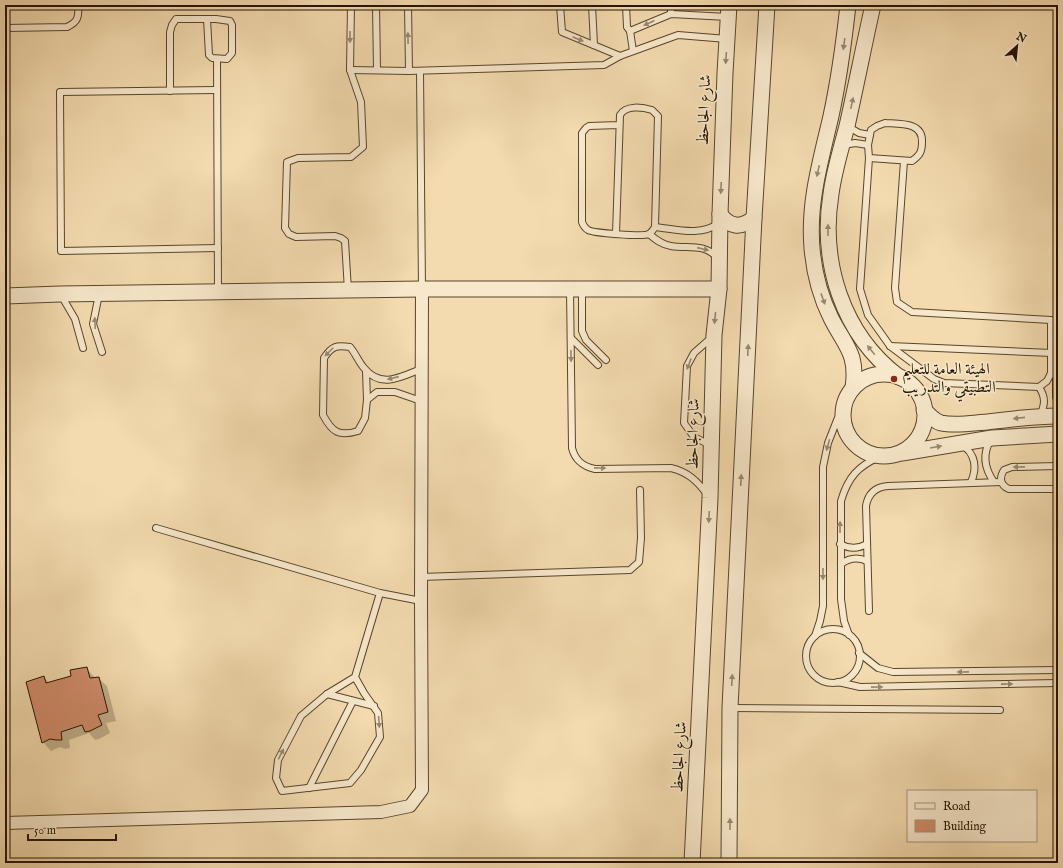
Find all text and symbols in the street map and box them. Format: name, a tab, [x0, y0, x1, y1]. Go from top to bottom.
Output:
one-way arrow	[644, 20, 655, 26]
north arrow	[997, 26, 1037, 66]
text: N	[1013, 29, 1029, 47]
one-way arrow	[347, 31, 354, 43]
one-way arrow	[405, 31, 411, 44]
one-way arrow	[573, 36, 584, 42]
one-way arrow	[841, 38, 847, 50]
one-way arrow	[722, 52, 729, 64]
street label: شارع الجاحظ	[694, 74, 718, 146]
one-way arrow	[849, 97, 855, 109]
one-way arrow	[815, 165, 821, 177]
one-way arrow	[717, 182, 724, 194]
one-way arrow	[825, 223, 831, 236]
one-way arrow	[696, 246, 709, 252]
one-way arrow	[821, 293, 827, 305]
one-way arrow	[712, 312, 719, 324]
one-way arrow	[92, 316, 98, 329]
one-way arrow	[744, 344, 751, 356]
one-way arrow	[866, 345, 875, 356]
one-way arrow	[324, 347, 334, 357]
one-way arrow	[568, 350, 574, 363]
one-way arrow	[686, 359, 692, 371]
place label: الهيئة العامة للتعليم التطبيقي والتدريب	[902, 360, 996, 402]
marker: الهيئة العامة للتعليم التطبيقي والتدريب	[889, 374, 899, 384]
one-way arrow	[387, 376, 399, 382]
street label: شارع الجاحظ	[683, 398, 707, 470]
one-way arrow	[1013, 415, 1025, 421]
one-way arrow	[824, 439, 830, 451]
one-way arrow	[930, 444, 942, 450]
one-way arrow	[1013, 463, 1025, 470]
one-way arrow	[594, 465, 606, 472]
one-way arrow	[738, 474, 745, 486]
one-way arrow	[706, 511, 712, 524]
one-way arrow	[837, 520, 843, 533]
one-way arrow	[820, 568, 826, 581]
one-way arrow	[956, 669, 969, 675]
one-way arrow	[728, 674, 735, 686]
one-way arrow	[1001, 681, 1014, 687]
one-way arrow	[871, 684, 884, 690]
one-way arrow	[376, 716, 382, 728]
street label: شارع الجاحظ	[668, 721, 694, 793]
one-way arrow	[278, 749, 284, 760]
legend	[907, 790, 1037, 842]
text: Road	[943, 799, 971, 814]
scale bar	[28, 816, 116, 842]
one-way arrow	[726, 818, 733, 830]
text: Building	[943, 819, 987, 834]
text: 50 m	[34, 823, 56, 838]

